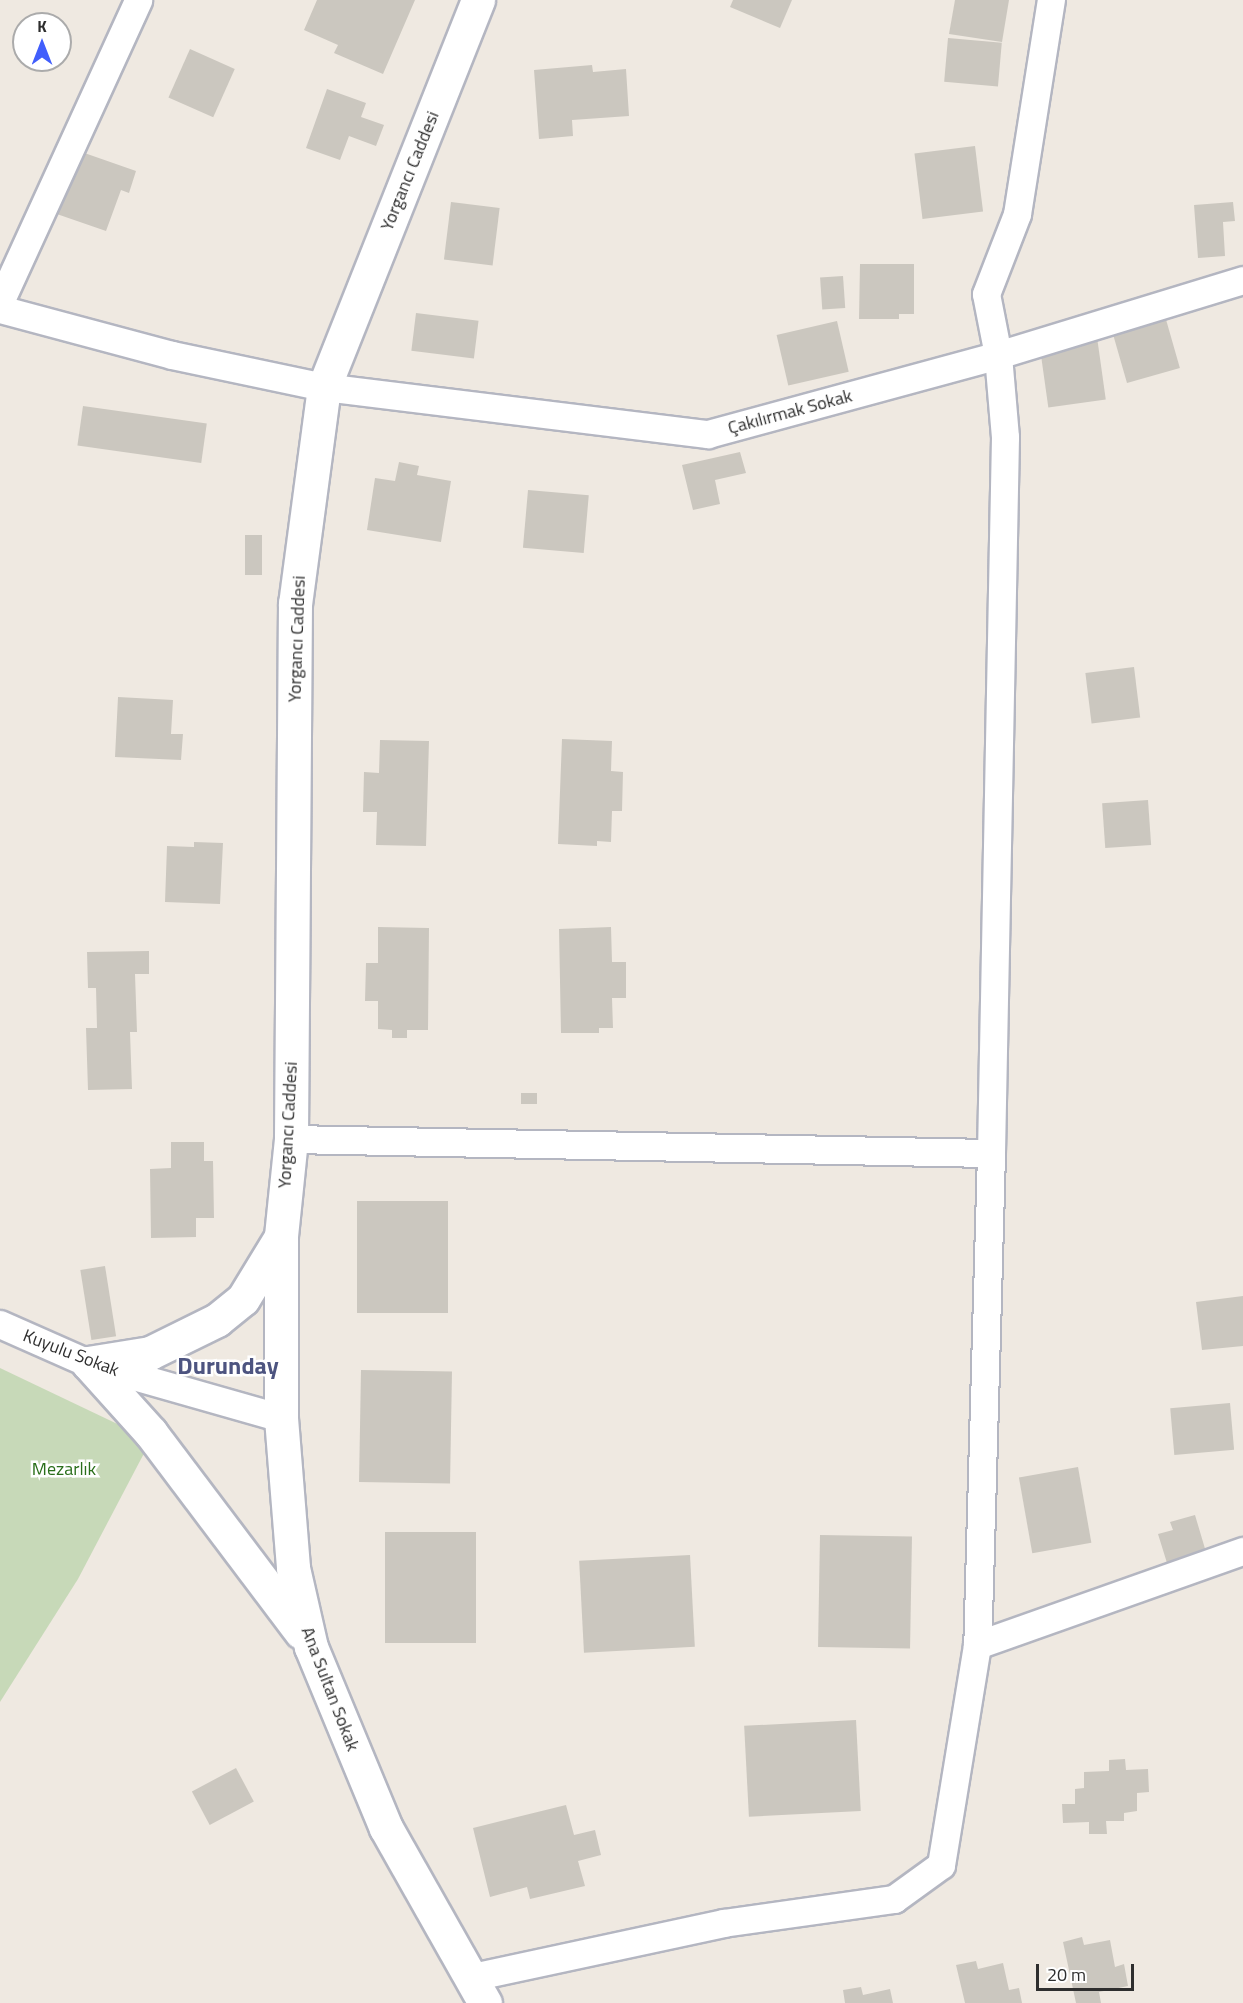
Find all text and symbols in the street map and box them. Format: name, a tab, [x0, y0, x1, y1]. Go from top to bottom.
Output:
north arrow	[12, 12, 72, 72]
text: K	[37, 14, 47, 38]
street label: Yorgancı Caddesi	[376, 108, 444, 234]
street label: Çakılırmak Sokak	[725, 385, 855, 439]
street label: Yorgancı Caddesi	[284, 575, 310, 703]
street label: Yorgancı Caddesi	[274, 1061, 302, 1189]
street label: Kuyulu Sokak	[20, 1325, 122, 1381]
district label: Durunday	[177, 1352, 279, 1380]
park label: Mezarlık	[32, 1458, 96, 1480]
street label: Ana Sultan Sokak	[296, 1624, 364, 1754]
scale bar	[1039, 1952, 1136, 1990]
text: 20 m	[1047, 1961, 1086, 1988]

